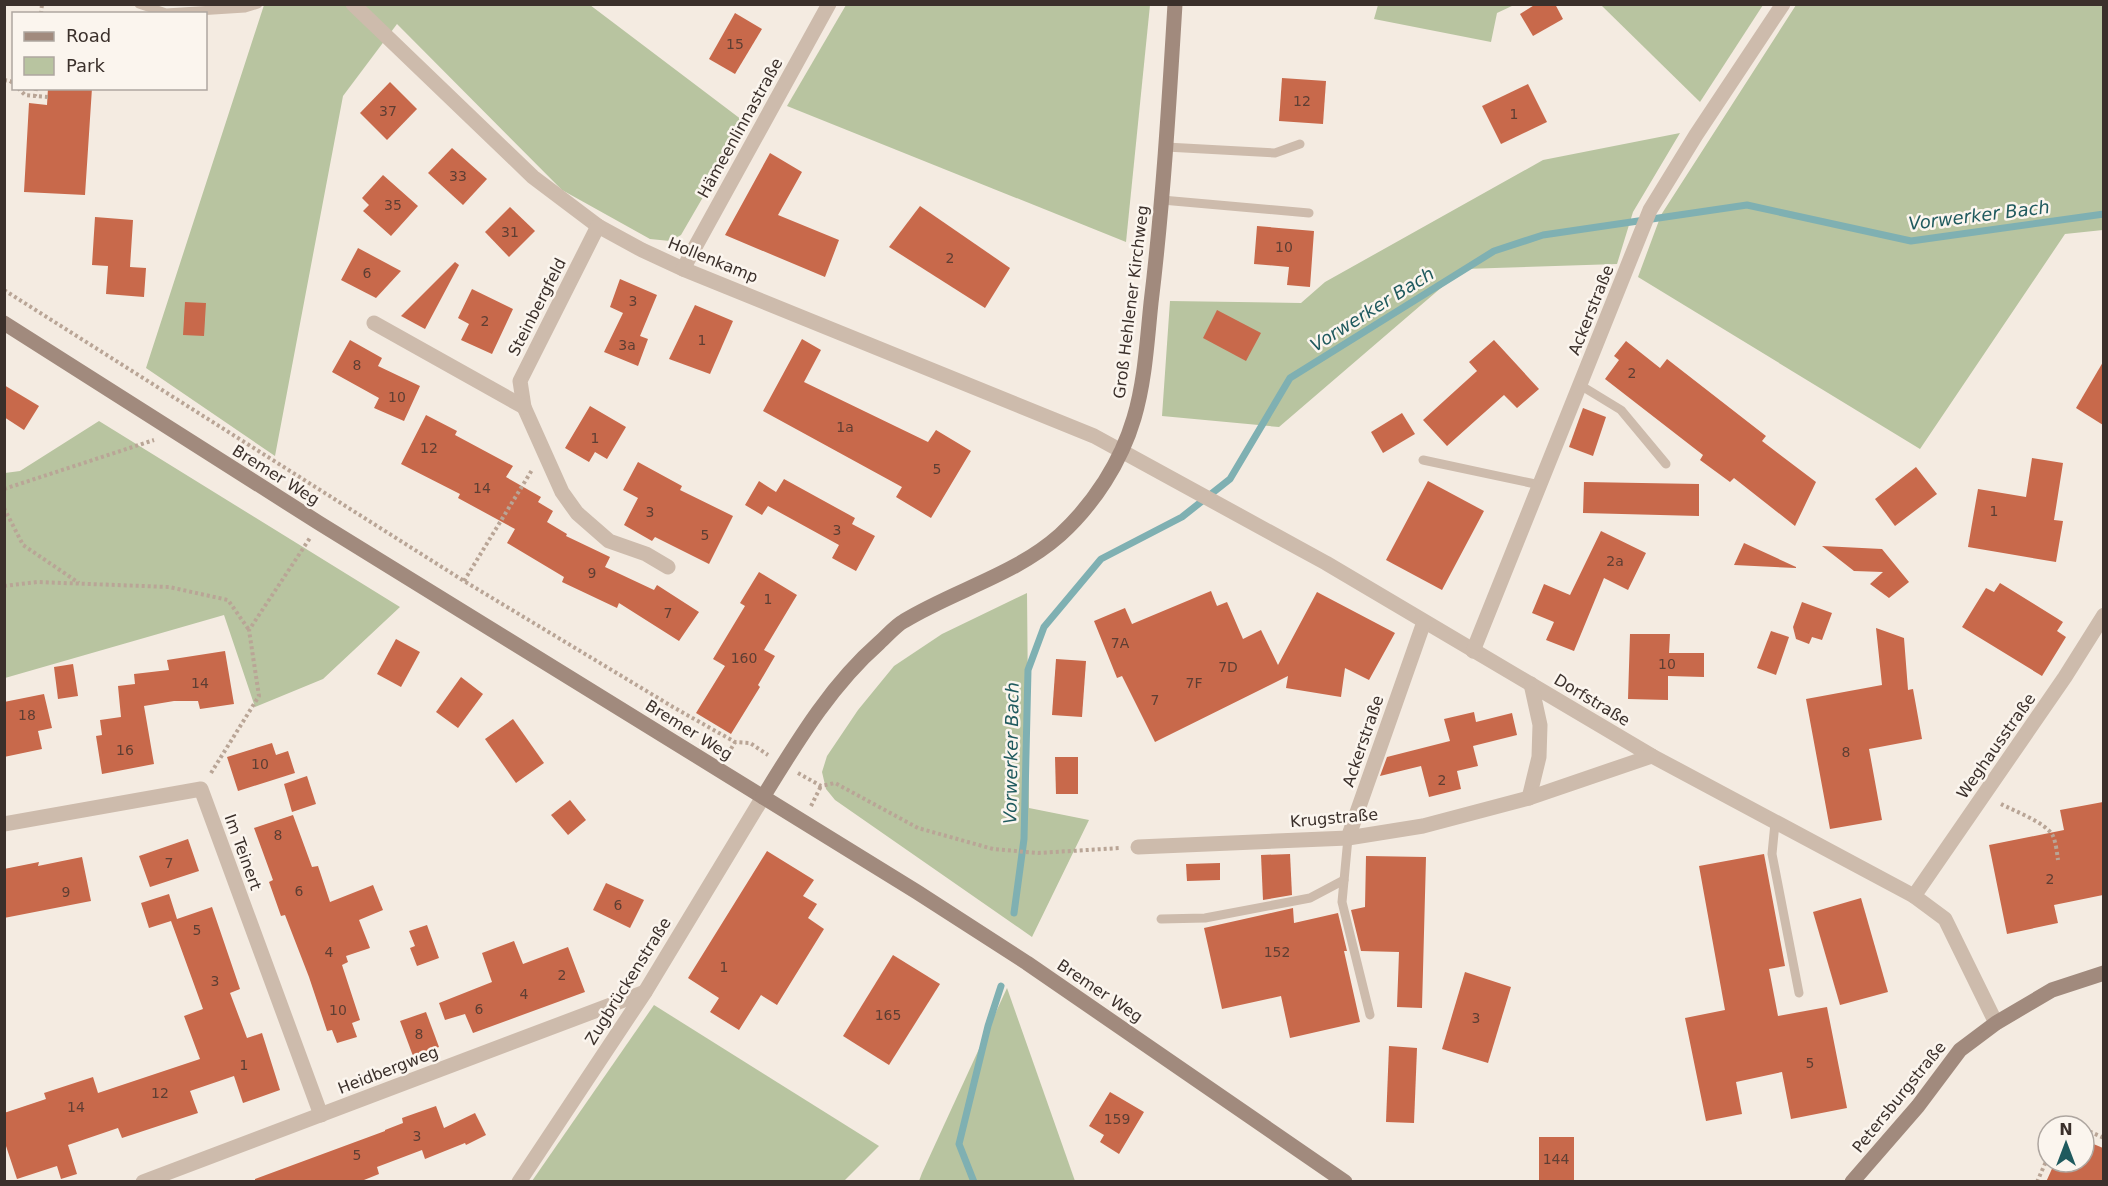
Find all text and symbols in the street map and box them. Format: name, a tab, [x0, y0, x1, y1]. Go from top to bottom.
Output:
legend	[12, 12, 207, 90]
text: Road	[66, 25, 111, 46]
house number: 15	[726, 36, 744, 52]
text: Park	[66, 55, 105, 76]
street label: Hämeenlinnastraße	[694, 55, 786, 201]
house number: 12	[1293, 93, 1311, 109]
house number: 37	[379, 103, 397, 119]
house number: 1	[1510, 106, 1518, 122]
house number: 33	[449, 168, 467, 184]
water label: Vorwerker Bach	[1907, 196, 2051, 234]
house number: 35	[384, 197, 402, 213]
street label: Groß Hehlener Kirchweg	[1110, 204, 1152, 400]
house number: 31	[501, 224, 519, 240]
street label: Hollenkamp	[665, 233, 761, 287]
house number: 10	[1275, 239, 1293, 255]
house number: 2	[946, 250, 954, 266]
street label: Steinbergfeld	[504, 255, 570, 359]
water label: Vorwerker Bach	[1306, 262, 1438, 356]
street label: Ackerstraße	[1564, 262, 1618, 358]
house number: 6	[363, 265, 372, 281]
house number: 3	[629, 293, 637, 309]
house number: 2	[481, 313, 489, 329]
house number: 1	[698, 332, 706, 348]
house number: 3a	[618, 337, 636, 353]
house number: 8	[353, 357, 361, 373]
house number: 2	[1628, 365, 1636, 381]
house number: 10	[388, 389, 406, 405]
house number: 1a	[836, 419, 854, 435]
house number: 1	[591, 430, 599, 446]
house number: 12	[420, 440, 438, 456]
street label: Bremer Weg	[229, 441, 323, 509]
house number: 5	[933, 461, 941, 477]
house number: 14	[473, 480, 491, 496]
house number: 1	[1990, 503, 1998, 519]
house number: 3	[646, 504, 654, 520]
house number: 3	[833, 522, 841, 538]
house number: 5	[701, 527, 709, 543]
house number: 2a	[1606, 553, 1624, 569]
house number: 9	[588, 565, 596, 581]
house number: 1	[764, 591, 772, 607]
house number: 7	[664, 605, 672, 621]
house number: 7A	[1111, 635, 1130, 651]
house number: 160	[731, 650, 757, 666]
house number: 10	[1658, 656, 1676, 672]
house number: 7D	[1218, 659, 1238, 675]
street label: Dorfstraße	[1551, 670, 1633, 730]
house number: 14	[191, 675, 209, 691]
house number: 7F	[1186, 675, 1202, 691]
water label: Vorwerker Bach	[999, 682, 1023, 824]
street label: Weghausstraße	[1953, 690, 2039, 802]
house number: 7	[1151, 692, 1159, 708]
street label: Ackerstraße	[1338, 693, 1388, 789]
street label: Bremer Weg	[642, 696, 736, 764]
house number: 18	[18, 707, 36, 723]
house number: 16	[116, 742, 134, 758]
house number: 8	[1842, 744, 1850, 760]
house number: 10	[251, 756, 269, 772]
house number: 2	[1438, 772, 1446, 788]
street label: Krugstraße	[1289, 805, 1379, 831]
street label: Im Teinert	[220, 811, 266, 893]
house number: 8	[274, 827, 282, 843]
house number: 7	[165, 855, 173, 871]
house number: 2	[2046, 871, 2054, 887]
house number: 6	[295, 883, 304, 899]
house number: 9	[62, 884, 70, 900]
house number: 6	[614, 897, 623, 913]
street label: Zugbrückenstraße	[581, 914, 675, 1048]
house number: 5	[193, 922, 201, 938]
house number: 4	[325, 944, 334, 960]
house number: 152	[1264, 944, 1290, 960]
street label: Bremer Weg	[1054, 955, 1146, 1027]
house number: 1	[720, 959, 728, 975]
house number: 2	[558, 967, 566, 983]
house number: 3	[211, 973, 219, 989]
house number: 4	[520, 986, 529, 1002]
house number: 6	[475, 1001, 484, 1017]
house number: 10	[329, 1002, 347, 1018]
house number: 165	[875, 1007, 901, 1023]
house number: 3	[1472, 1010, 1480, 1026]
house number: 8	[415, 1026, 423, 1042]
street label: Petersburgstraße	[1848, 1038, 1950, 1156]
street label: Heidbergweg	[335, 1042, 441, 1098]
house number: 5	[1806, 1055, 1814, 1071]
house number: 1	[240, 1057, 248, 1073]
house number: 12	[151, 1085, 169, 1101]
house number: 14	[67, 1099, 85, 1115]
house number: 159	[1104, 1111, 1130, 1127]
north arrow	[2036, 1114, 2096, 1174]
text: N	[2059, 1120, 2073, 1139]
house number: 3	[413, 1128, 421, 1144]
house number: 5	[353, 1147, 361, 1163]
house number: 144	[1543, 1151, 1569, 1167]

